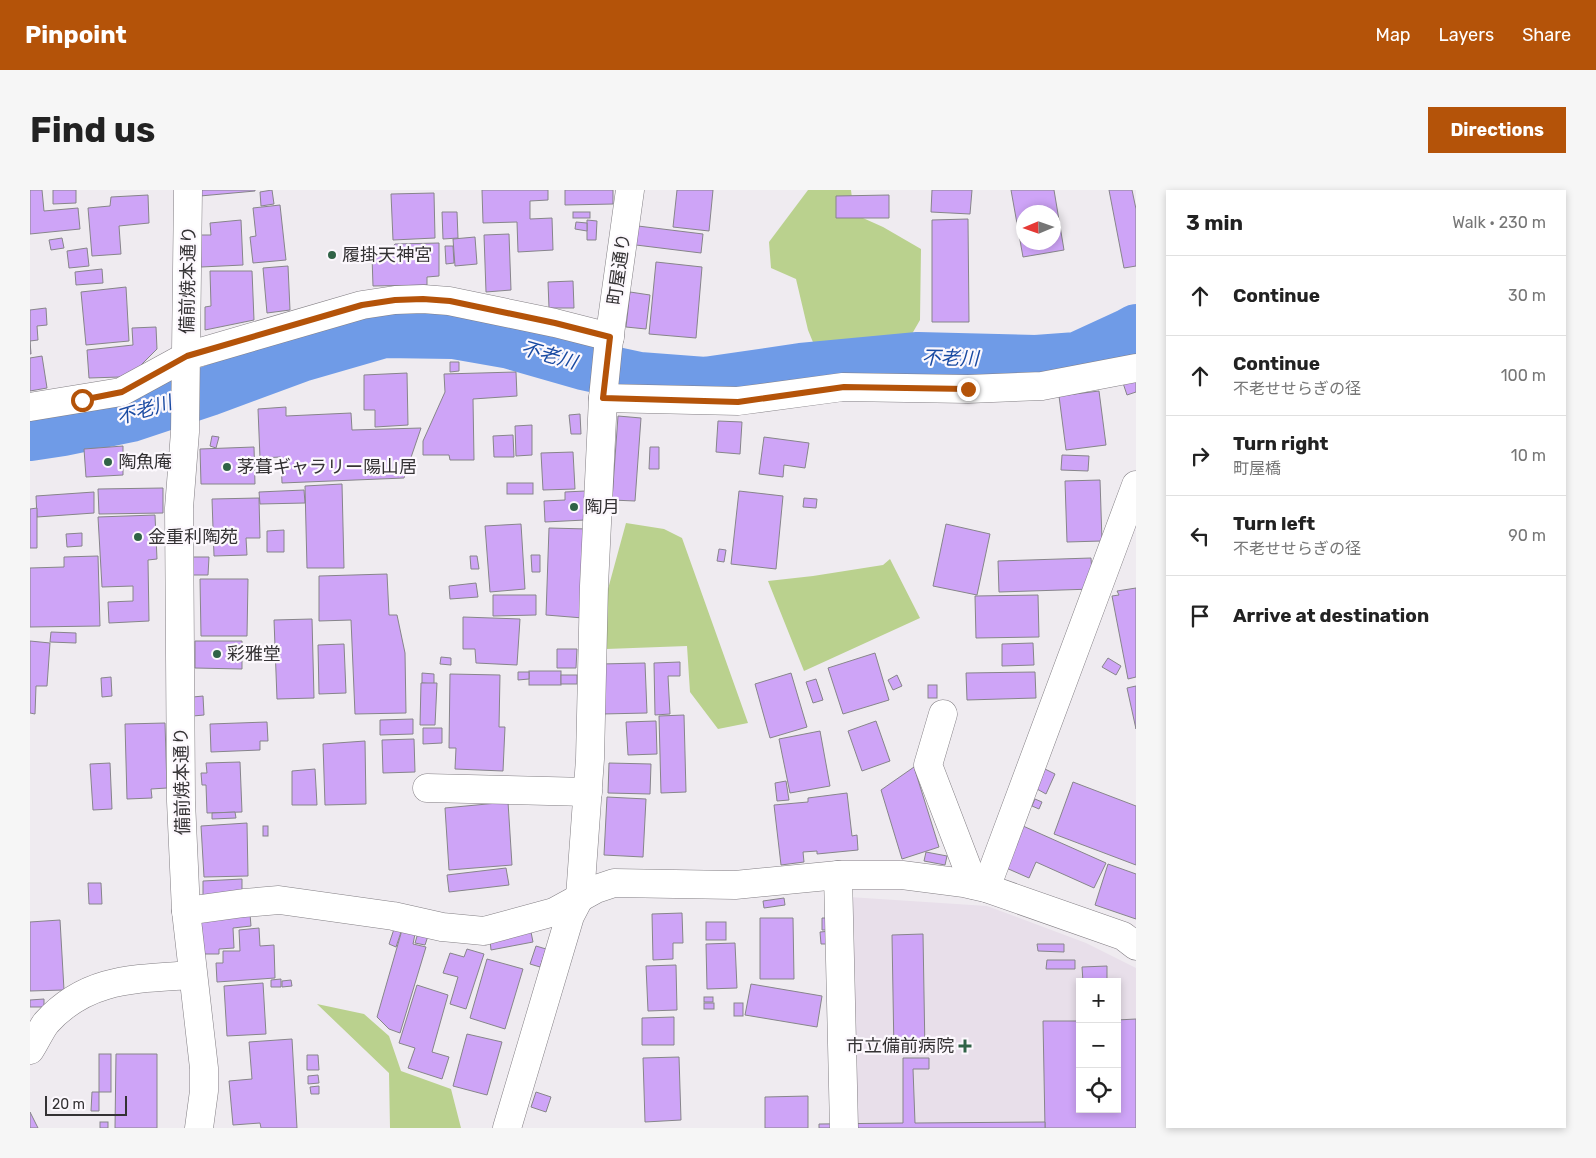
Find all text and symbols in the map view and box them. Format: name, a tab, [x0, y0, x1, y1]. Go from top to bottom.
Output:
text: Pinpoint	[25, 21, 127, 49]
text: Map	[1376, 24, 1411, 46]
text: Layers	[1439, 24, 1494, 46]
text: Share	[1522, 24, 1571, 46]
button: Directions	[1428, 107, 1566, 153]
text: Find us	[30, 109, 155, 151]
north arrow	[1016, 205, 1061, 250]
text: 3 min	[1186, 210, 1243, 235]
text: Walk · 230 m	[1452, 213, 1546, 232]
street label: 備前焼本通り	[176, 226, 200, 334]
street label: 町屋通り	[603, 232, 635, 306]
place label: 履掛天神宮	[342, 244, 432, 266]
marker: 履掛天神宮	[326, 249, 338, 261]
icon: ahead	[1186, 282, 1214, 310]
text: Continue	[1233, 284, 1320, 307]
text: 30 m	[1508, 286, 1546, 305]
water label: 不老川	[518, 336, 581, 374]
water label: 不老川	[921, 346, 981, 370]
text: Continue	[1233, 352, 1320, 375]
icon: ahead	[1186, 362, 1214, 390]
text: 100 m	[1501, 366, 1546, 385]
route end	[957, 378, 980, 401]
text: 不老せせらぎの径	[1233, 379, 1361, 398]
route start	[71, 389, 94, 412]
water label: 不老川	[113, 390, 177, 429]
text: Turn right	[1233, 432, 1328, 455]
icon: right	[1186, 442, 1214, 470]
text: 10 m	[1511, 446, 1546, 465]
place label: 陶魚庵	[118, 451, 172, 473]
marker: 陶魚庵	[102, 456, 114, 468]
place label: 茅葺ギャラリー陽山居	[237, 456, 417, 478]
text: 町屋橋	[1233, 459, 1281, 478]
marker: 茅葺ギャラリー陽山居	[221, 461, 233, 473]
place label: 陶月	[584, 496, 620, 518]
marker: 陶月	[568, 501, 580, 513]
text: Turn left	[1233, 512, 1315, 535]
icon: left	[1186, 522, 1214, 550]
place label: 金重利陶苑	[148, 526, 238, 548]
text: 90 m	[1508, 526, 1546, 545]
marker: 金重利陶苑	[132, 531, 144, 543]
text: 不老せせらぎの径	[1233, 539, 1361, 558]
icon: arrive	[1186, 602, 1214, 630]
text: Arrive at destination	[1233, 604, 1429, 627]
place label: 彩雅堂	[227, 643, 281, 665]
marker: 彩雅堂	[211, 648, 223, 660]
street label: 備前焼本通り	[170, 727, 194, 835]
map controls	[1076, 978, 1121, 1113]
button: +	[1076, 978, 1121, 1023]
button: −	[1076, 1023, 1121, 1068]
place label: 市立備前病院	[846, 1035, 954, 1057]
marker: 市立備前病院	[958, 1039, 972, 1053]
button: locate	[1076, 1068, 1121, 1113]
scale bar	[45, 1093, 128, 1116]
text: 20 m	[52, 1096, 85, 1113]

